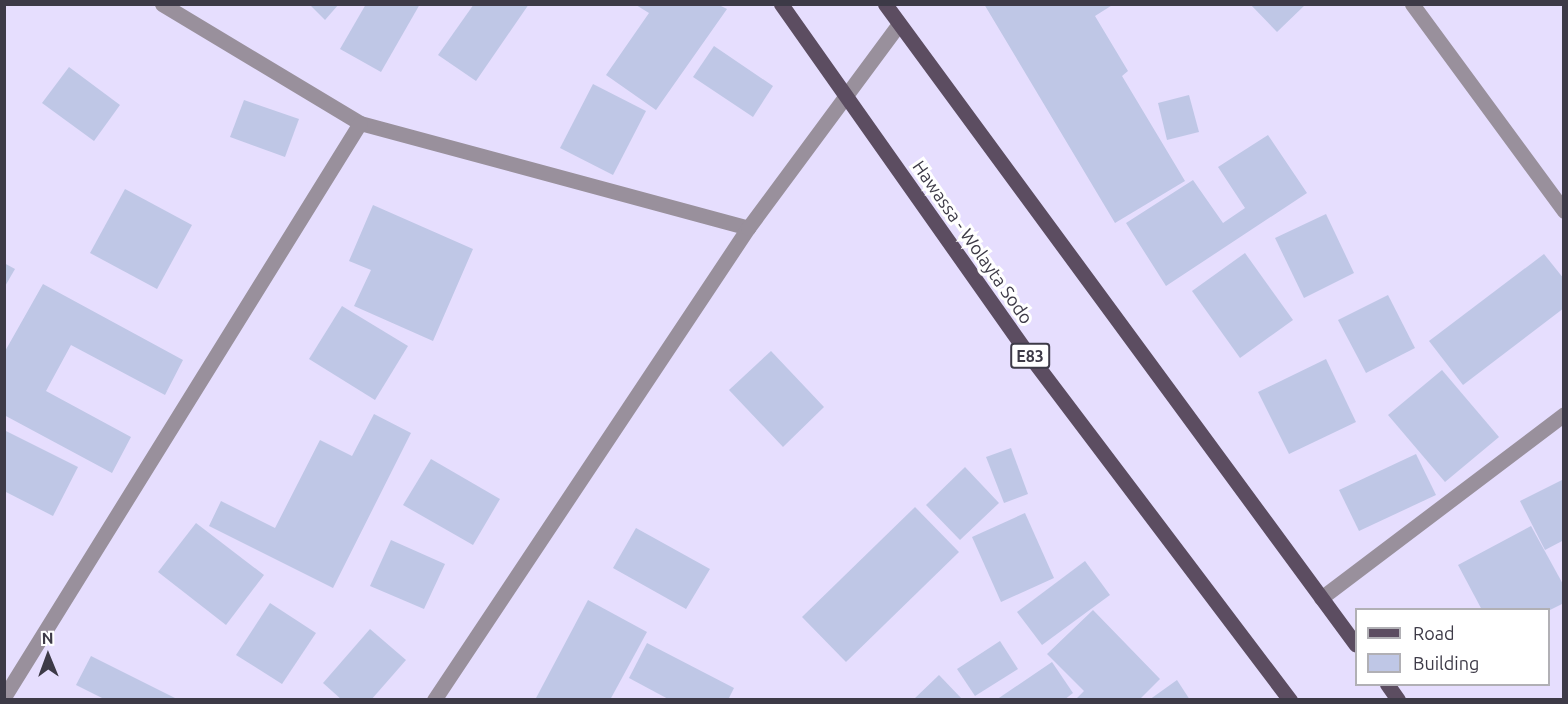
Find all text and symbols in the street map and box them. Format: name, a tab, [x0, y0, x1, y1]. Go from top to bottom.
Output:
street label: Hawassa - Wolayta Sodo	[908, 156, 1038, 328]
road number: E83	[1009, 343, 1051, 369]
legend	[1355, 608, 1550, 686]
text: Road	[1413, 623, 1455, 643]
north arrow	[18, 626, 78, 686]
text: N	[42, 629, 54, 647]
text: Building	[1413, 653, 1479, 673]

